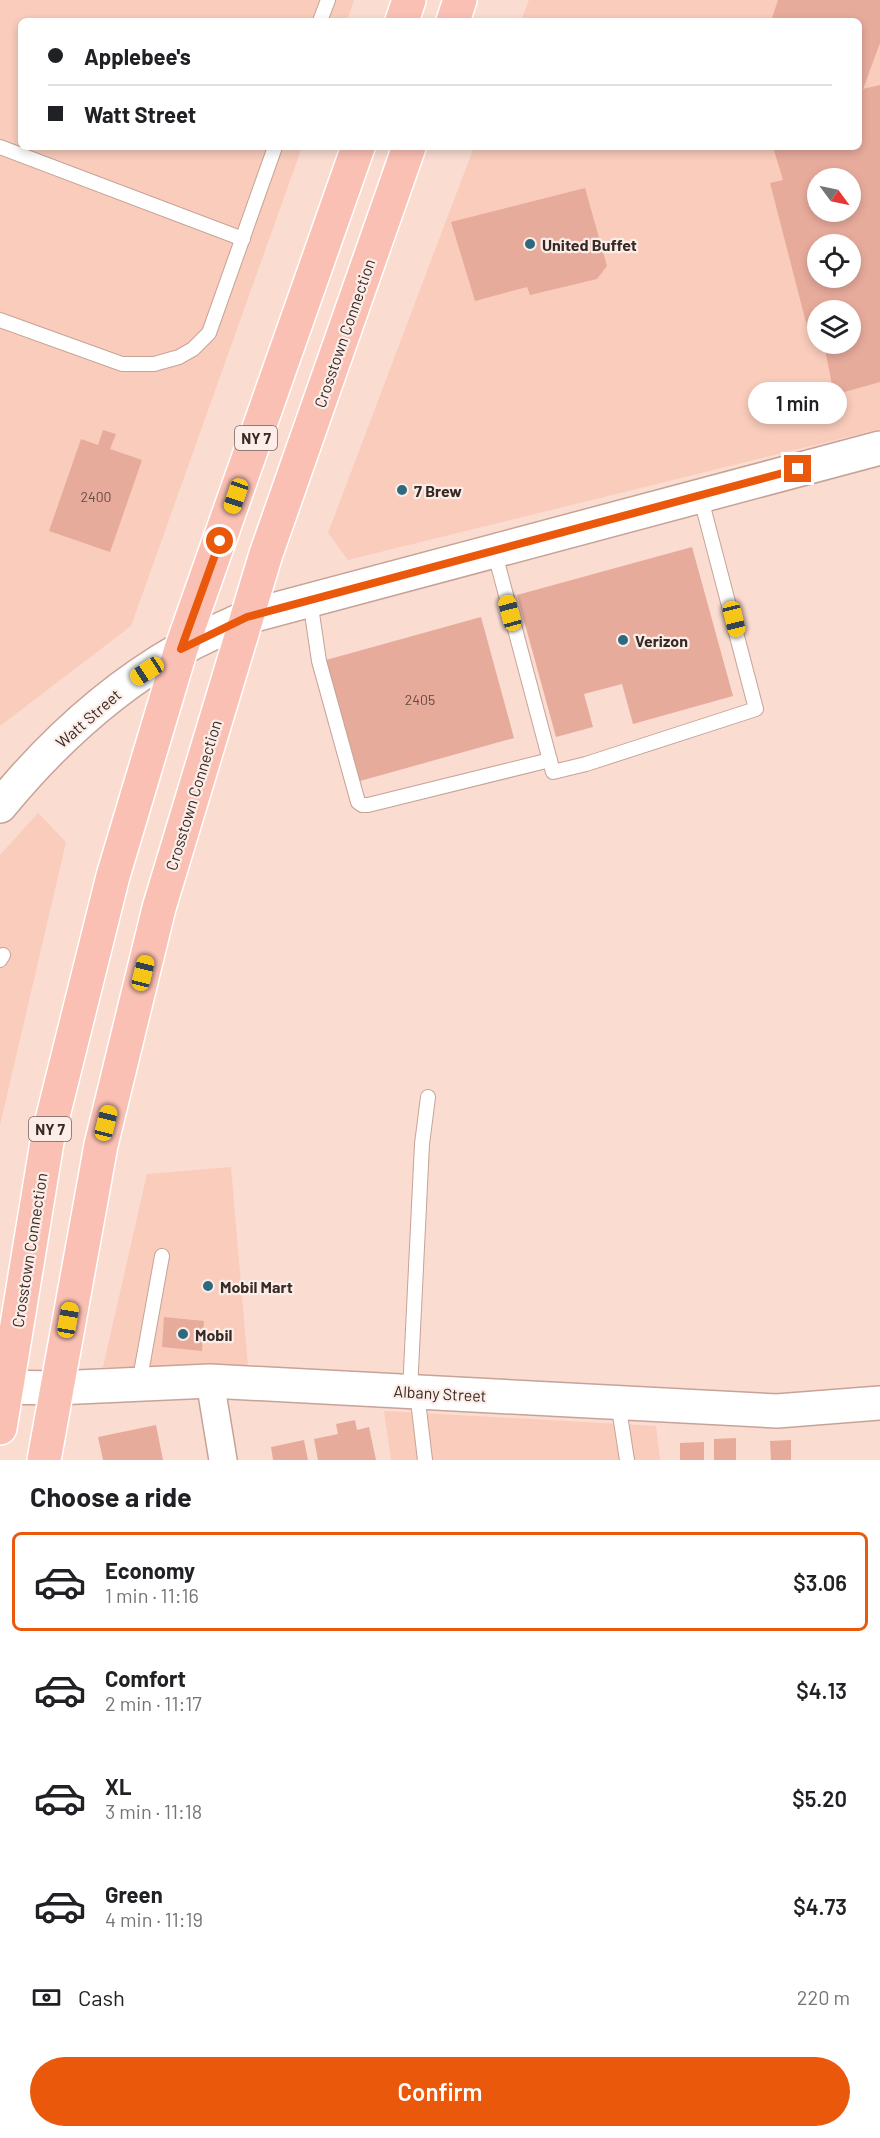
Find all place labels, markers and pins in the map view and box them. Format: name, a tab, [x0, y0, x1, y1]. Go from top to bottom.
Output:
place label: United Buffet	[542, 235, 637, 254]
marker: United Buffet	[523, 237, 537, 251]
place label: 7 Brew	[414, 481, 462, 500]
marker: 7 Brew	[395, 483, 409, 497]
place label: Verizon	[635, 631, 688, 650]
marker: Verizon	[616, 633, 630, 647]
place label: Mobil Mart	[220, 1277, 293, 1296]
marker: Mobil Mart	[201, 1279, 215, 1293]
place label: Mobil	[195, 1325, 232, 1344]
marker: Mobil	[176, 1327, 190, 1341]

